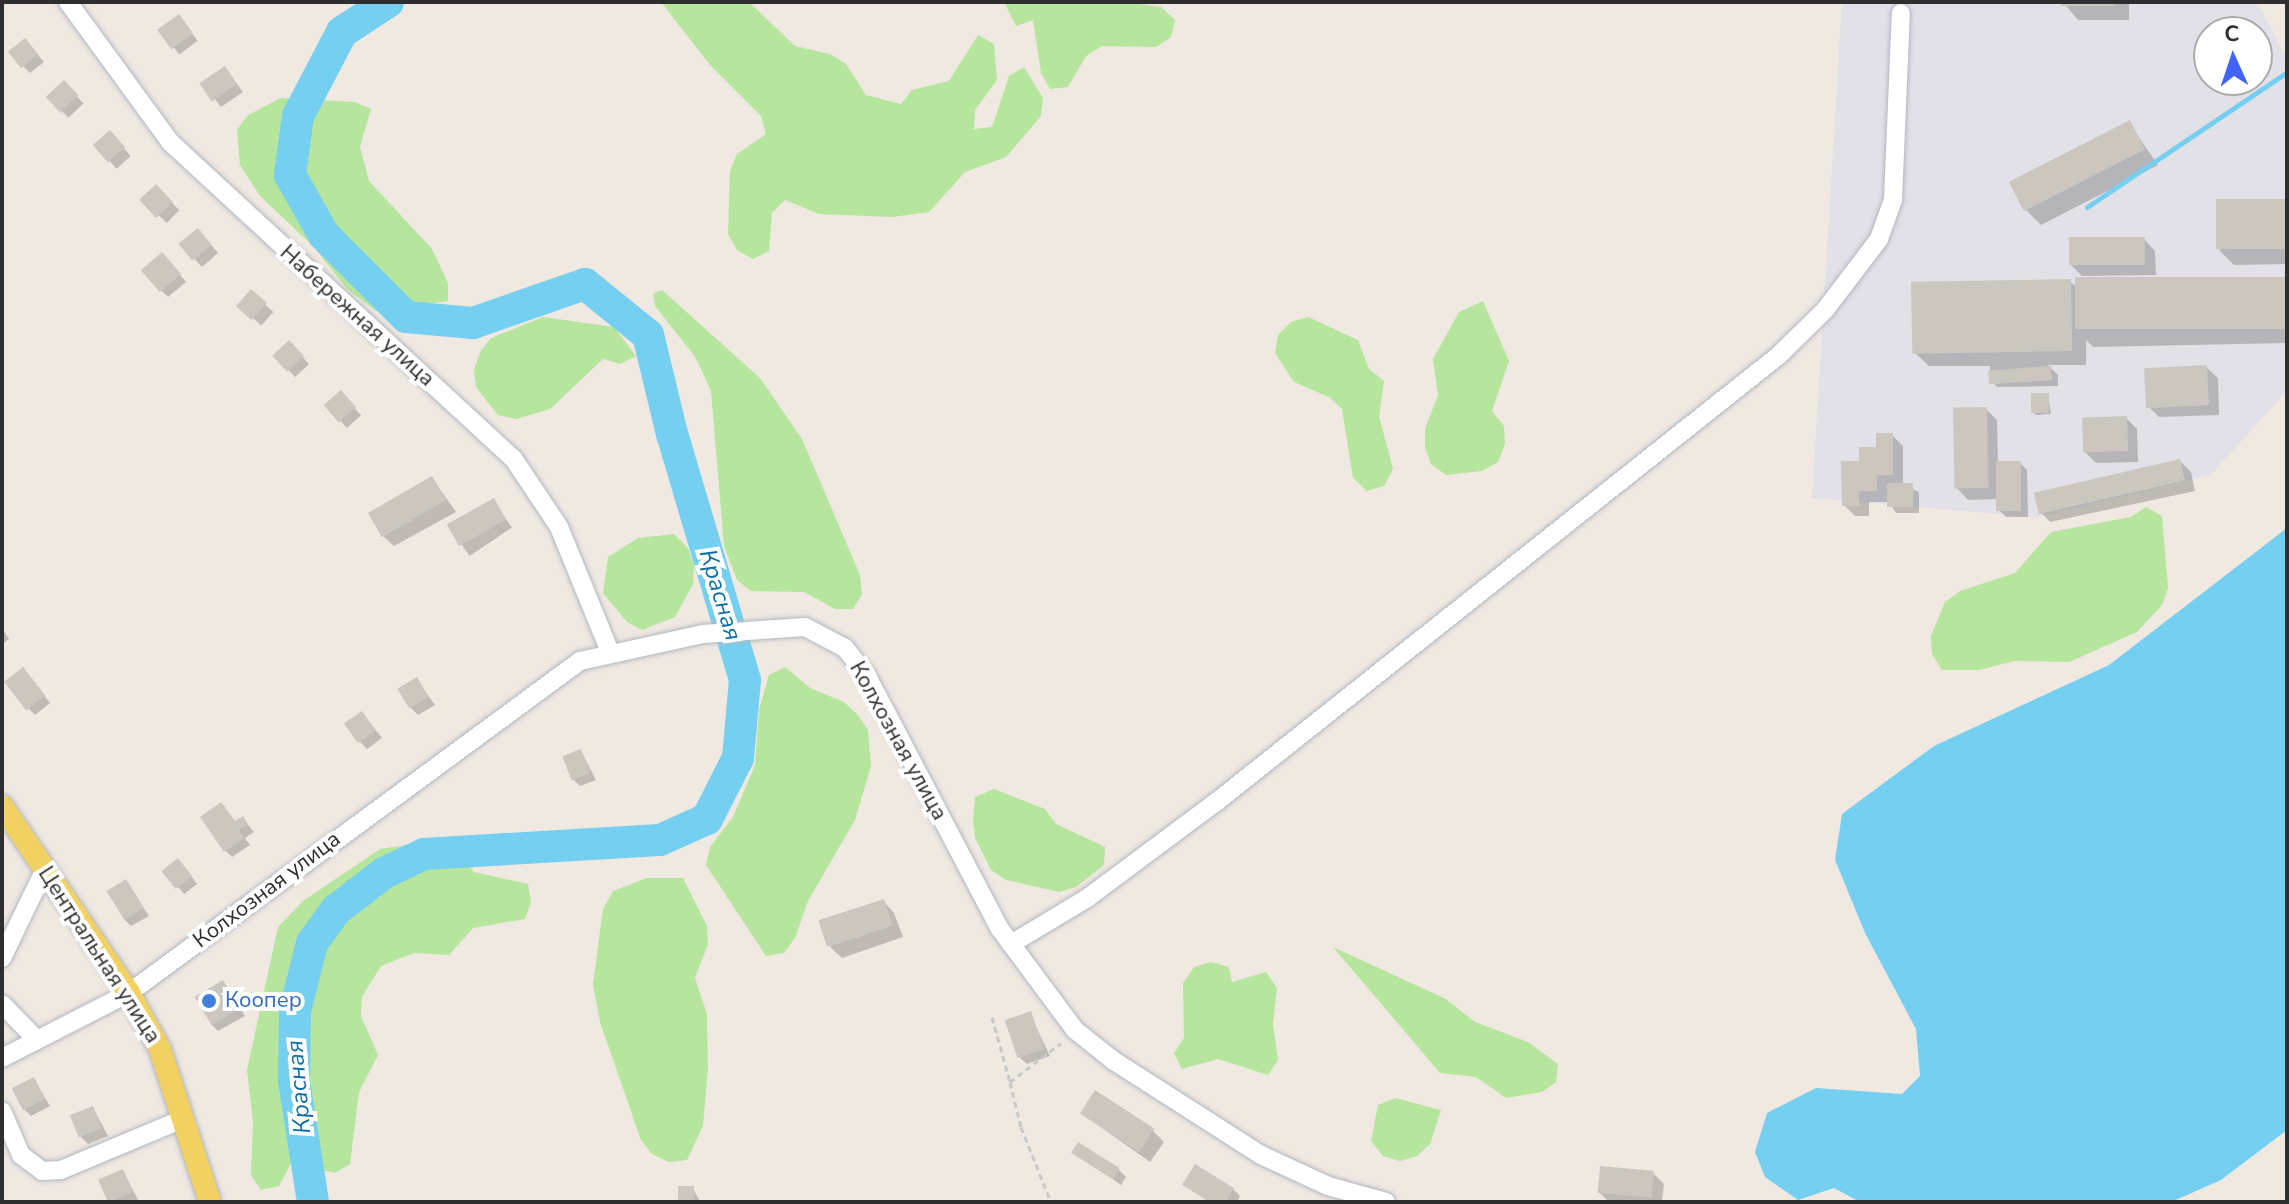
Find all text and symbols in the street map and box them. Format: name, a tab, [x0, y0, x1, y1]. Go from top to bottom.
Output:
north arrow	[2193, 16, 2273, 96]
text: С	[2224, 19, 2240, 49]
street label: Набережная улица	[274, 240, 440, 392]
water label: Красная	[693, 546, 747, 644]
street label: Колхозная улица	[843, 657, 953, 825]
street label: Колхозная улица	[188, 826, 346, 954]
street label: Центральная улица	[32, 862, 166, 1048]
place label: Коопер	[225, 988, 302, 1014]
marker: Коопер	[200, 992, 218, 1010]
water label: Красная	[281, 1039, 317, 1135]

